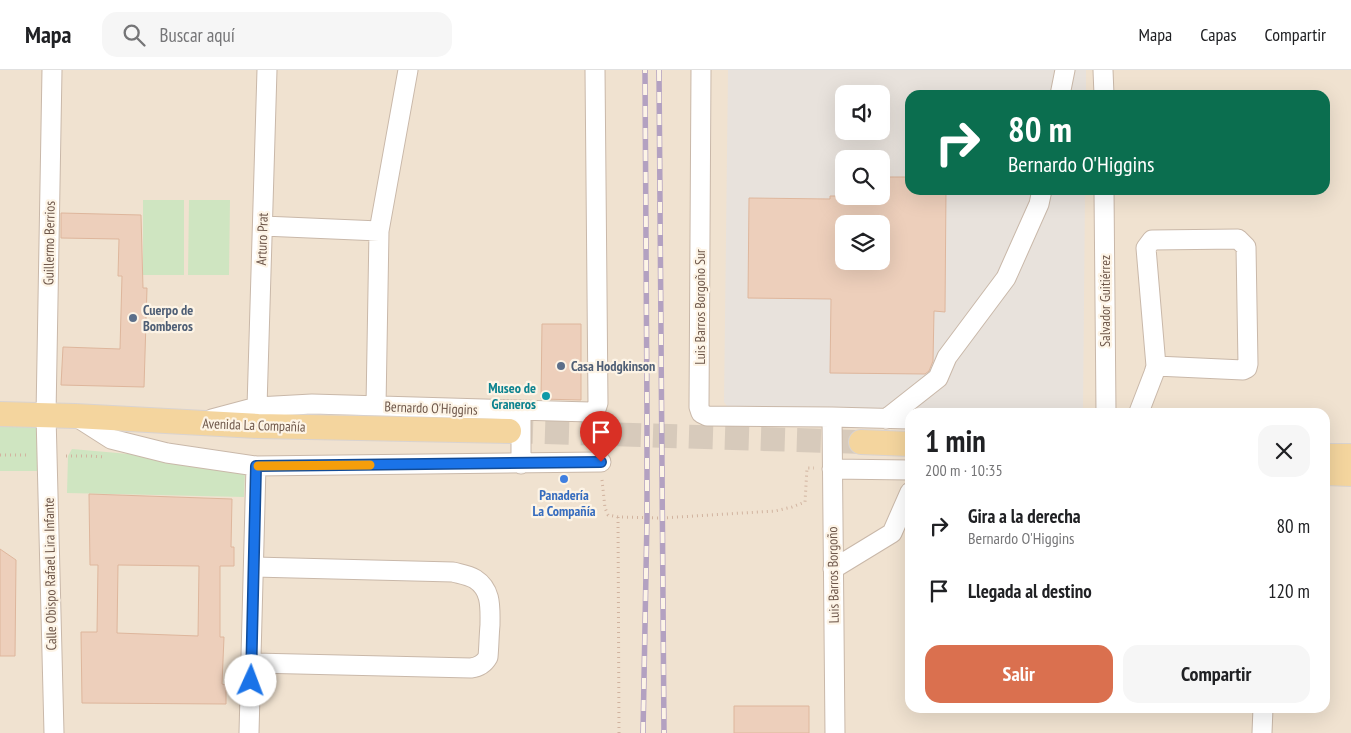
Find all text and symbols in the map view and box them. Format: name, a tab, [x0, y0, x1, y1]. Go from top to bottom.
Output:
search box	[102, 12, 452, 57]
text: Mapa	[25, 19, 72, 50]
icon: search	[120, 21, 148, 49]
text: Buscar aquí	[160, 23, 235, 47]
text: Mapa	[1139, 23, 1172, 46]
text: Capas	[1200, 23, 1237, 46]
text: Compartir	[1265, 23, 1326, 46]
map controls	[835, 85, 890, 270]
button: sound	[835, 85, 890, 140]
text: 80 m	[1008, 106, 1072, 152]
icon: right	[925, 110, 990, 175]
button: search	[835, 150, 890, 205]
text: Bernardo O'Higgins	[1008, 150, 1154, 178]
street label: Guillermo Berrios	[39, 201, 59, 285]
street label: Arturo Prat	[252, 212, 272, 266]
button: layers	[835, 215, 890, 270]
street label: Luis Barros Borgoño Sur	[691, 249, 709, 365]
street label: Salvador Guitiérrez	[1096, 255, 1114, 347]
place label: Cuerpo de Bomberos	[143, 301, 193, 335]
marker: Cuerpo de Bomberos	[127, 312, 139, 324]
place label: Casa Hodgkinson	[571, 357, 655, 375]
marker: Casa Hodgkinson	[555, 360, 567, 372]
place label: Museo de Graneros	[488, 379, 536, 413]
marker: Museo de Graneros	[540, 390, 552, 402]
street label: Bernardo O'Higgins	[384, 397, 478, 419]
pin	[580, 411, 622, 462]
street label: Avenida La Compañía	[202, 414, 306, 436]
icon: arrive	[587, 418, 615, 446]
text: 1 min	[925, 421, 986, 460]
button: close	[1258, 425, 1310, 477]
text: 200 m · 10:35	[925, 460, 1003, 480]
marker: Panadería La Compañía	[558, 473, 570, 485]
place label: Panadería La Compañía	[532, 486, 596, 520]
street label: Calle Obispo Rafael Lira Infante	[40, 497, 60, 651]
text: Gira a la derecha	[968, 504, 1081, 528]
icon: right	[925, 512, 953, 540]
text: 80 m	[1277, 514, 1310, 538]
street label: Luis Barros Borgoño	[823, 526, 843, 624]
text: Bernardo O'Higgins	[968, 528, 1075, 548]
icon: arrive	[925, 577, 953, 605]
text: Llegada al destino	[968, 579, 1092, 603]
text: 120 m	[1268, 579, 1310, 603]
button: Salir	[925, 645, 1113, 703]
button: Compartir	[1123, 645, 1310, 703]
position arrow	[224, 654, 276, 706]

